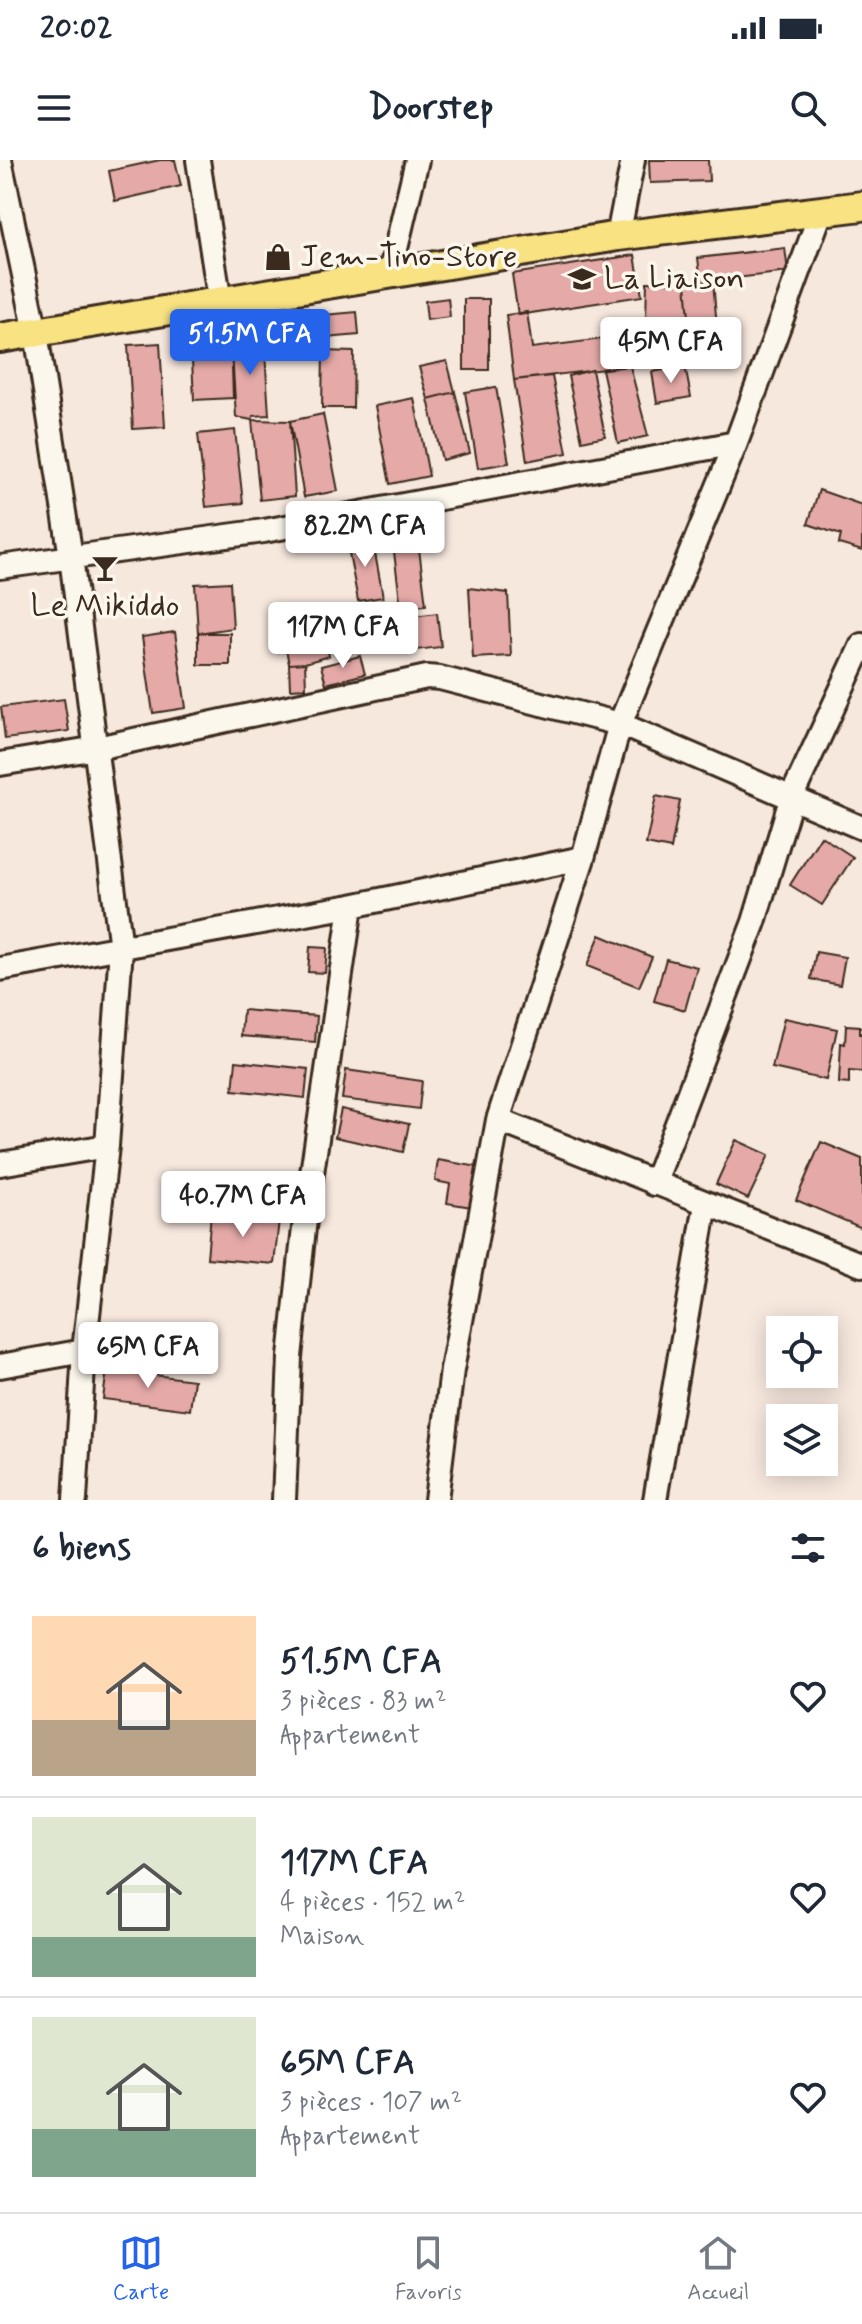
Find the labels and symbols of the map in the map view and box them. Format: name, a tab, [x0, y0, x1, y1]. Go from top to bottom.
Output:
place label: Jem-Tino-Store	[300, 236, 517, 278]
shop icon: Jem-Tino-Store	[263, 242, 293, 272]
place label: La Liaison	[604, 258, 744, 300]
school or university icon: La Liaison	[567, 264, 597, 294]
pin: 51.5M CFA	[158, 309, 342, 377]
pin: 45M CFA	[597, 317, 745, 385]
pin: 82.2M CFA	[273, 501, 457, 569]
bar icon: Le Mikiddo	[90, 553, 120, 583]
place label: Le Mikiddo	[30, 585, 180, 627]
pin: 117M CFA	[260, 602, 426, 670]
pin: 40.7M CFA	[151, 1171, 335, 1239]
pin: 65M CFA	[74, 1322, 222, 1390]

